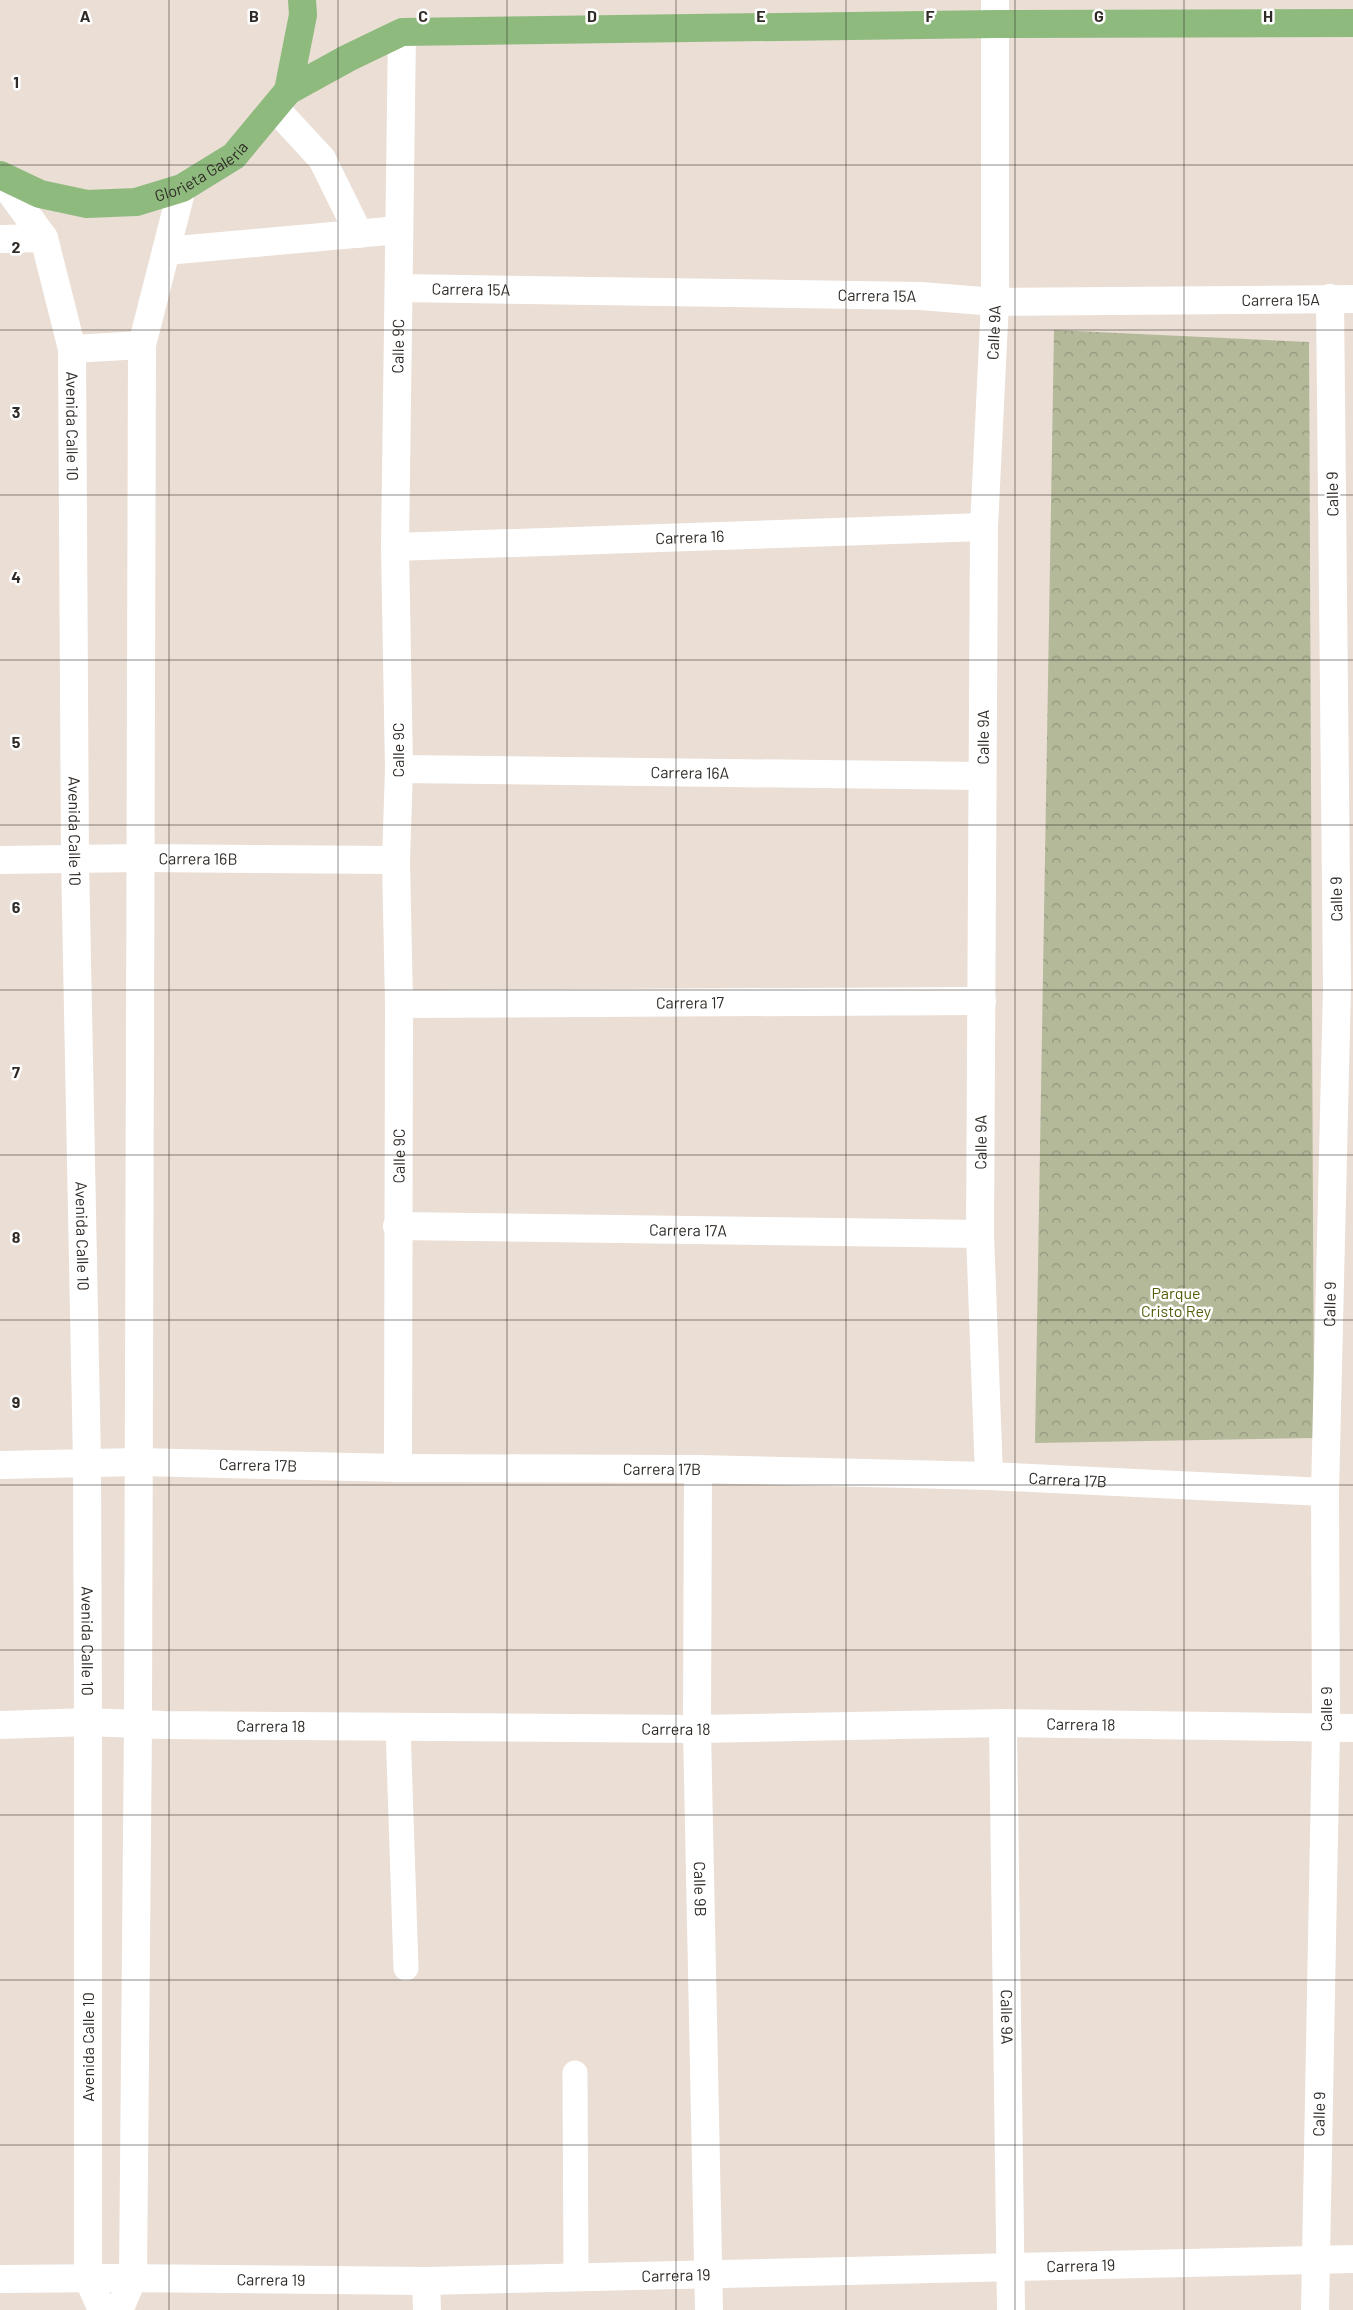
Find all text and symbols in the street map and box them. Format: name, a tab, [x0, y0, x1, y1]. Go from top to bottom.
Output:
text: A	[80, 6, 91, 25]
text: B	[249, 6, 259, 25]
text: C	[418, 6, 428, 25]
text: D	[587, 6, 597, 25]
text: E	[756, 6, 766, 25]
text: F	[926, 6, 935, 25]
text: G	[1094, 6, 1104, 25]
text: H	[1263, 6, 1273, 25]
text: 1	[13, 72, 19, 91]
street label: Glorieta Galería	[152, 137, 251, 205]
text: 2	[12, 237, 21, 256]
street label: Carrera 15A	[432, 279, 511, 299]
street label: Carrera 15A	[837, 285, 917, 305]
street label: Carrera 15A	[1241, 289, 1320, 309]
street label: Calle 9A	[982, 304, 1004, 360]
street label: Calle 9C	[387, 319, 407, 374]
street label: Avenida Calle 10	[63, 371, 83, 481]
text: 3	[12, 402, 20, 421]
street label: Calle 9	[1322, 471, 1341, 517]
street label: Carrera 16	[655, 526, 725, 547]
text: 4	[11, 567, 21, 586]
street label: Calle 9A	[973, 709, 992, 765]
street label: Calle 9C	[388, 723, 407, 777]
text: 5	[12, 732, 21, 751]
street label: Carrera 16A	[651, 762, 730, 782]
street label: Avenida Calle 10	[66, 776, 86, 886]
street label: Carrera 16B	[158, 848, 238, 868]
street label: Calle 9	[1326, 876, 1345, 922]
text: 6	[12, 897, 21, 916]
street label: Carrera 17	[656, 992, 725, 1012]
text: 7	[12, 1062, 20, 1081]
street label: Calle 9A	[970, 1114, 990, 1170]
street label: Calle 9C	[389, 1128, 408, 1184]
street label: Avenida Calle 10	[72, 1181, 94, 1291]
street label: Carrera 17A	[649, 1219, 727, 1240]
text: 8	[12, 1227, 21, 1246]
street label: Calle 9	[1319, 1281, 1339, 1327]
park label: Parque Cristo Rey	[1141, 1283, 1212, 1320]
text: 9	[12, 1392, 20, 1411]
street label: Carrera 17B	[219, 1454, 297, 1475]
street label: Carrera 17B	[623, 1459, 701, 1478]
street label: Carrera 17B	[1028, 1468, 1107, 1491]
street label: Avenida Calle 10	[78, 1586, 98, 1696]
street label: Calle 9	[1316, 1686, 1335, 1732]
street label: Carrera 18	[1046, 1714, 1116, 1734]
street label: Carrera 18	[236, 1716, 306, 1735]
street label: Carrera 18	[641, 1719, 711, 1738]
street label: Calle 9B	[691, 1861, 711, 1917]
street label: Calle 9A	[998, 1989, 1017, 2045]
street label: Avenida Calle 10	[78, 1992, 97, 2102]
street label: Calle 9	[1308, 2091, 1328, 2137]
street label: Carrera 19	[1046, 2255, 1116, 2275]
street label: Carrera 19	[641, 2264, 711, 2285]
street label: Carrera 19	[236, 2269, 306, 2289]

